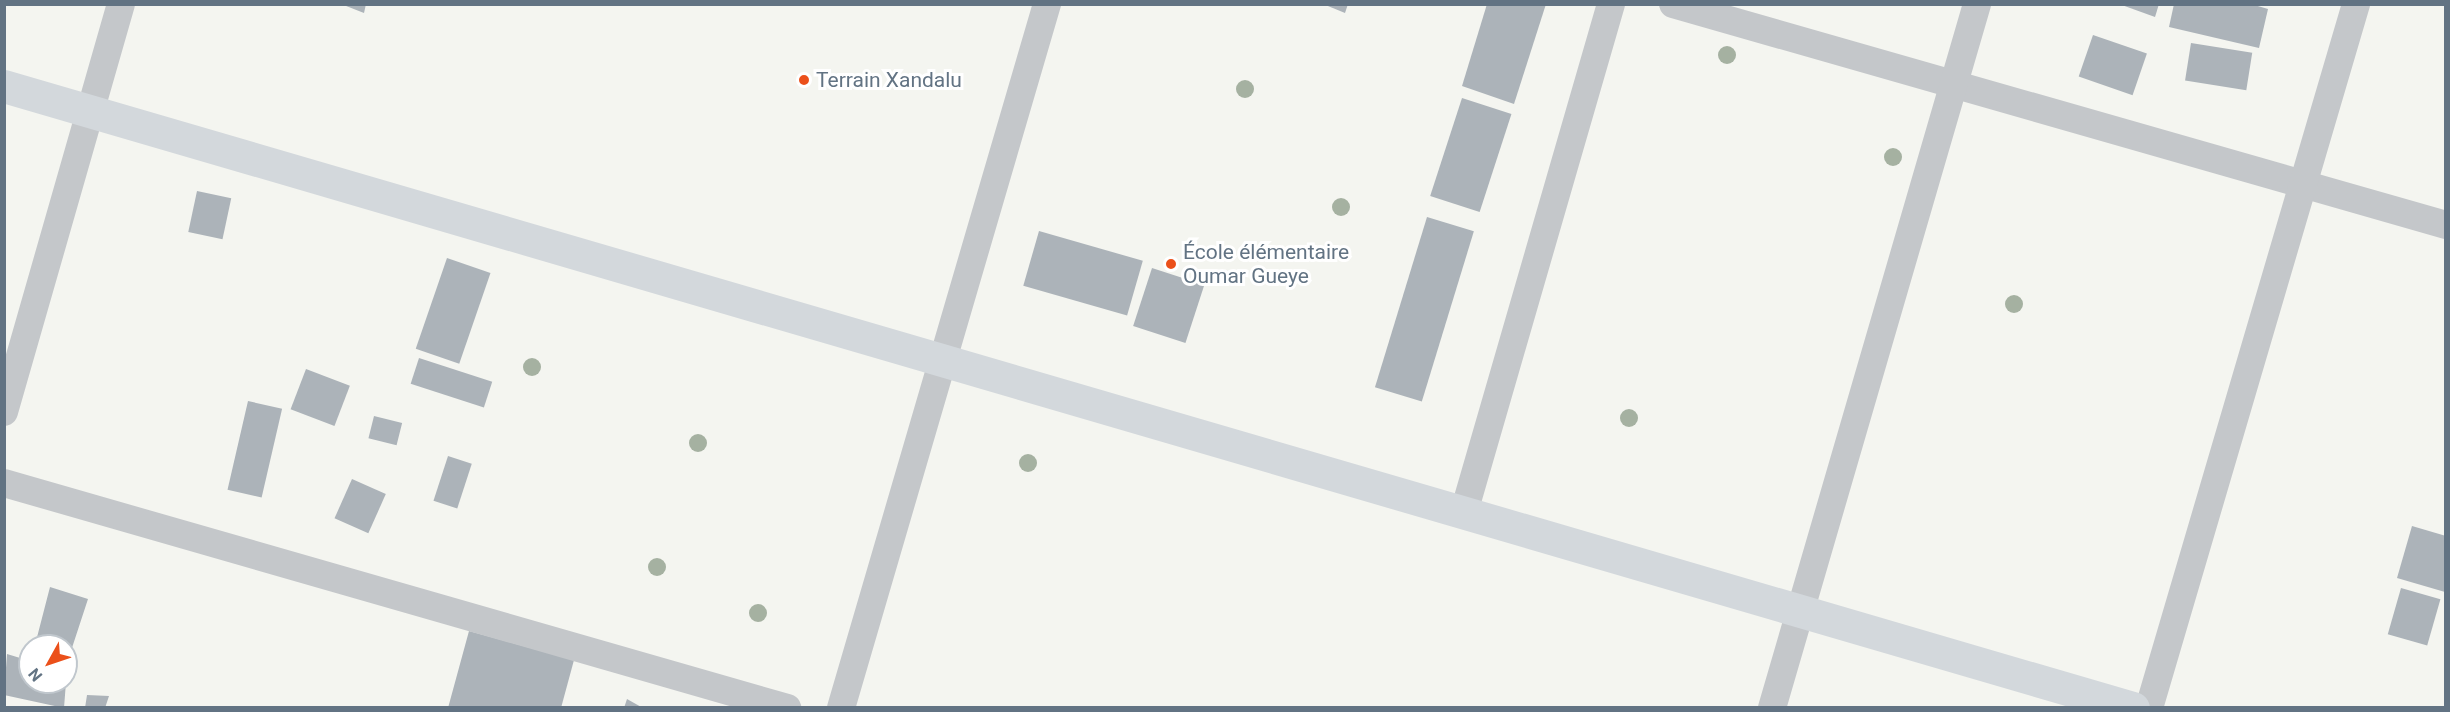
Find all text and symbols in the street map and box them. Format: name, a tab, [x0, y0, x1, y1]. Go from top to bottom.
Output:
place label: Terrain Xandalu	[816, 67, 962, 93]
marker: Terrain Xandalu	[797, 73, 811, 87]
place label: École élémentaire Oumar Gueye	[1183, 239, 1349, 289]
marker: École élémentaire Oumar Gueye	[1164, 257, 1178, 271]
north arrow	[18, 634, 78, 694]
text: N	[24, 664, 46, 685]

